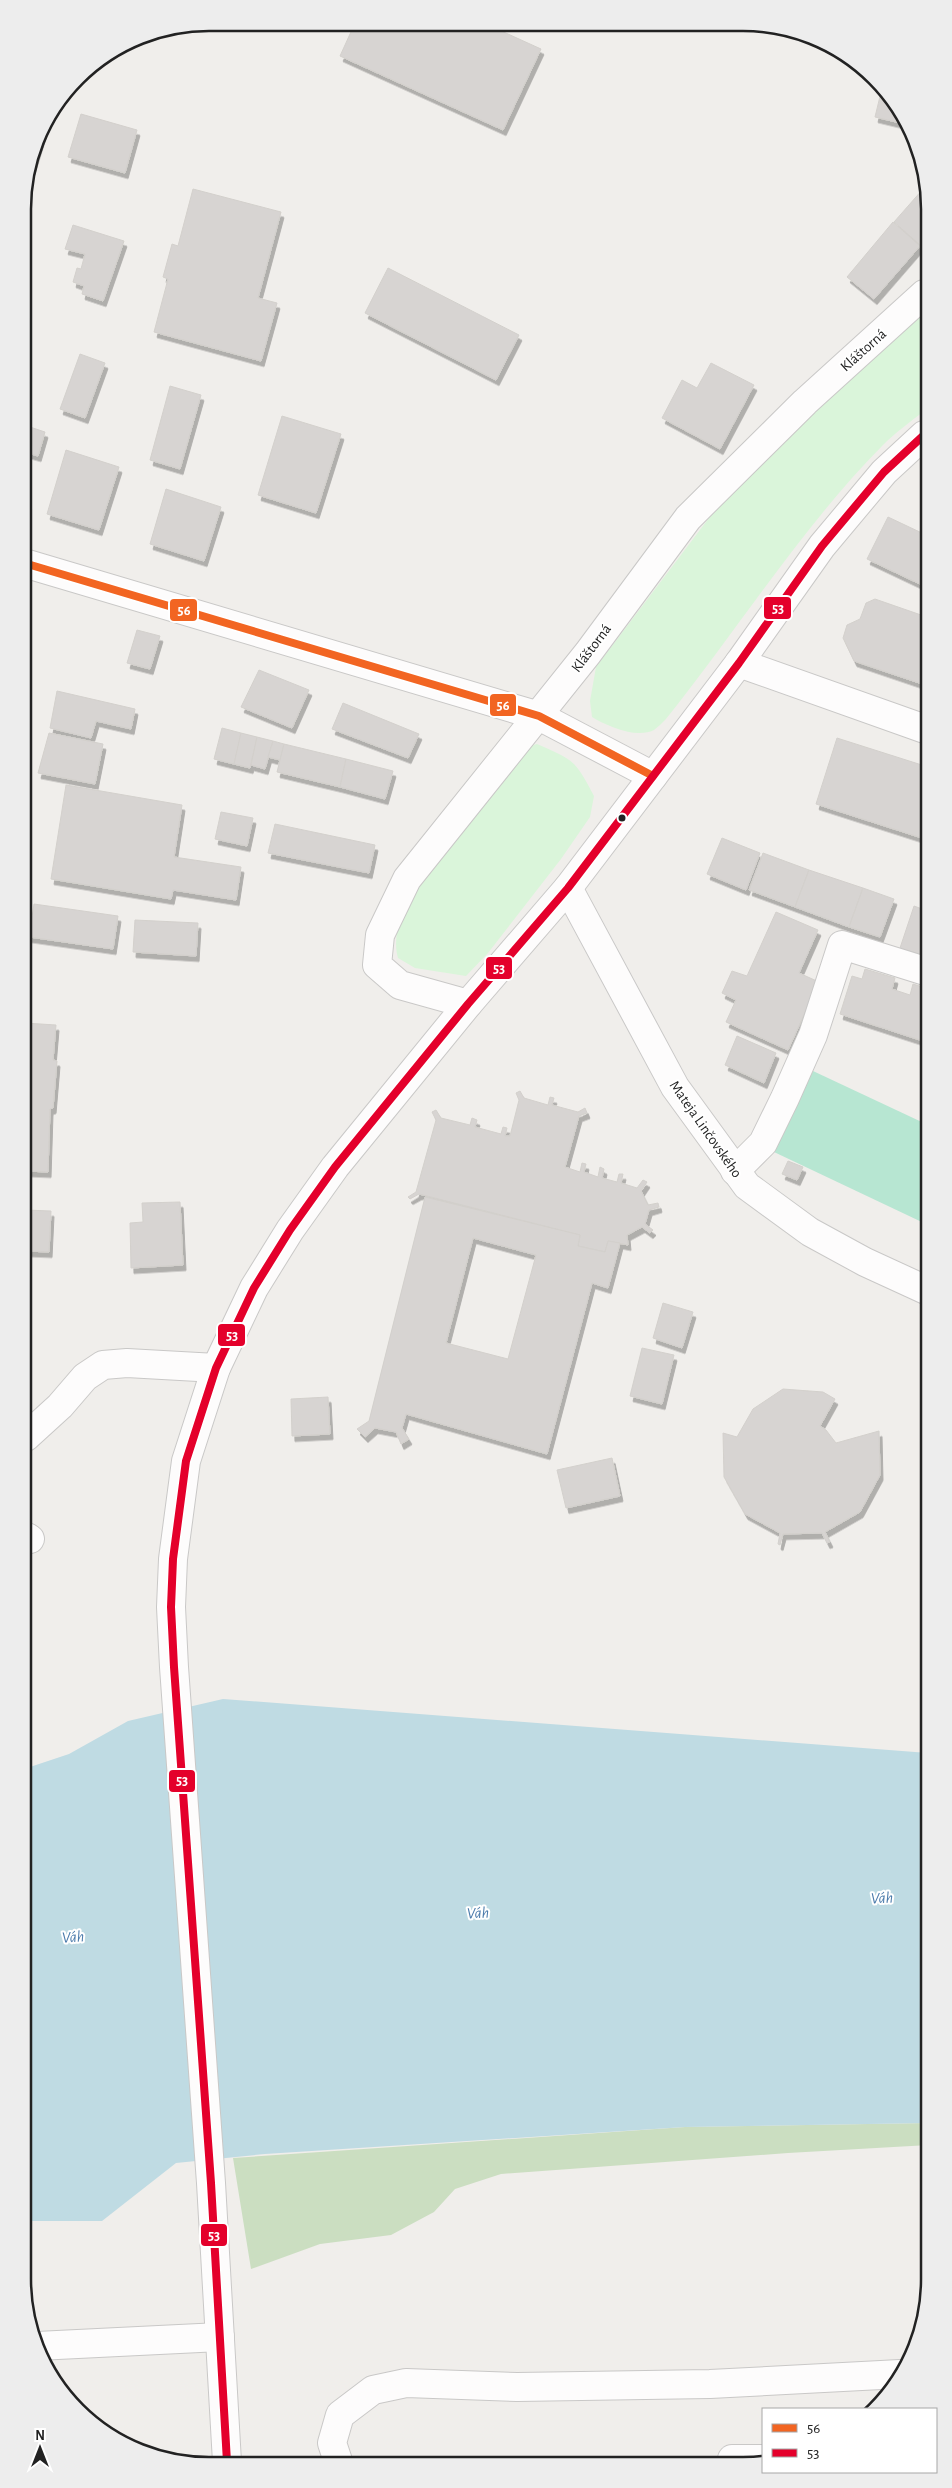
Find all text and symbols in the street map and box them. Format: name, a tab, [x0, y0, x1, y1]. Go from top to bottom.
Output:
street label: Kláštorná	[838, 326, 889, 375]
line badge: 53	[763, 596, 792, 620]
line badge: 56	[169, 598, 198, 622]
text: 53	[772, 602, 784, 616]
text: 56	[178, 604, 191, 618]
street label: Kláštorná	[569, 621, 614, 675]
line badge: 56	[489, 693, 517, 717]
text: 56	[497, 699, 510, 713]
unlabelled marker	[617, 813, 627, 823]
line badge: 53	[485, 956, 513, 980]
text: 53	[493, 962, 505, 976]
street label: Mateja Linčovského	[667, 1078, 745, 1181]
line badge: 53	[217, 1323, 246, 1347]
text: 53	[226, 1329, 238, 1343]
line badge: 53	[168, 1769, 196, 1793]
text: 53	[176, 1774, 188, 1788]
water label: Váh	[871, 1890, 893, 1906]
water label: Váh	[467, 1905, 489, 1921]
water label: Váh	[61, 1928, 85, 1946]
line badge: 53	[200, 2223, 228, 2247]
text: 53	[208, 2229, 220, 2243]
legend	[762, 2408, 937, 2473]
text: 56	[807, 2421, 820, 2436]
north arrow	[15, 2423, 65, 2473]
text: N	[35, 2429, 45, 2443]
text: 53	[807, 2446, 819, 2461]

